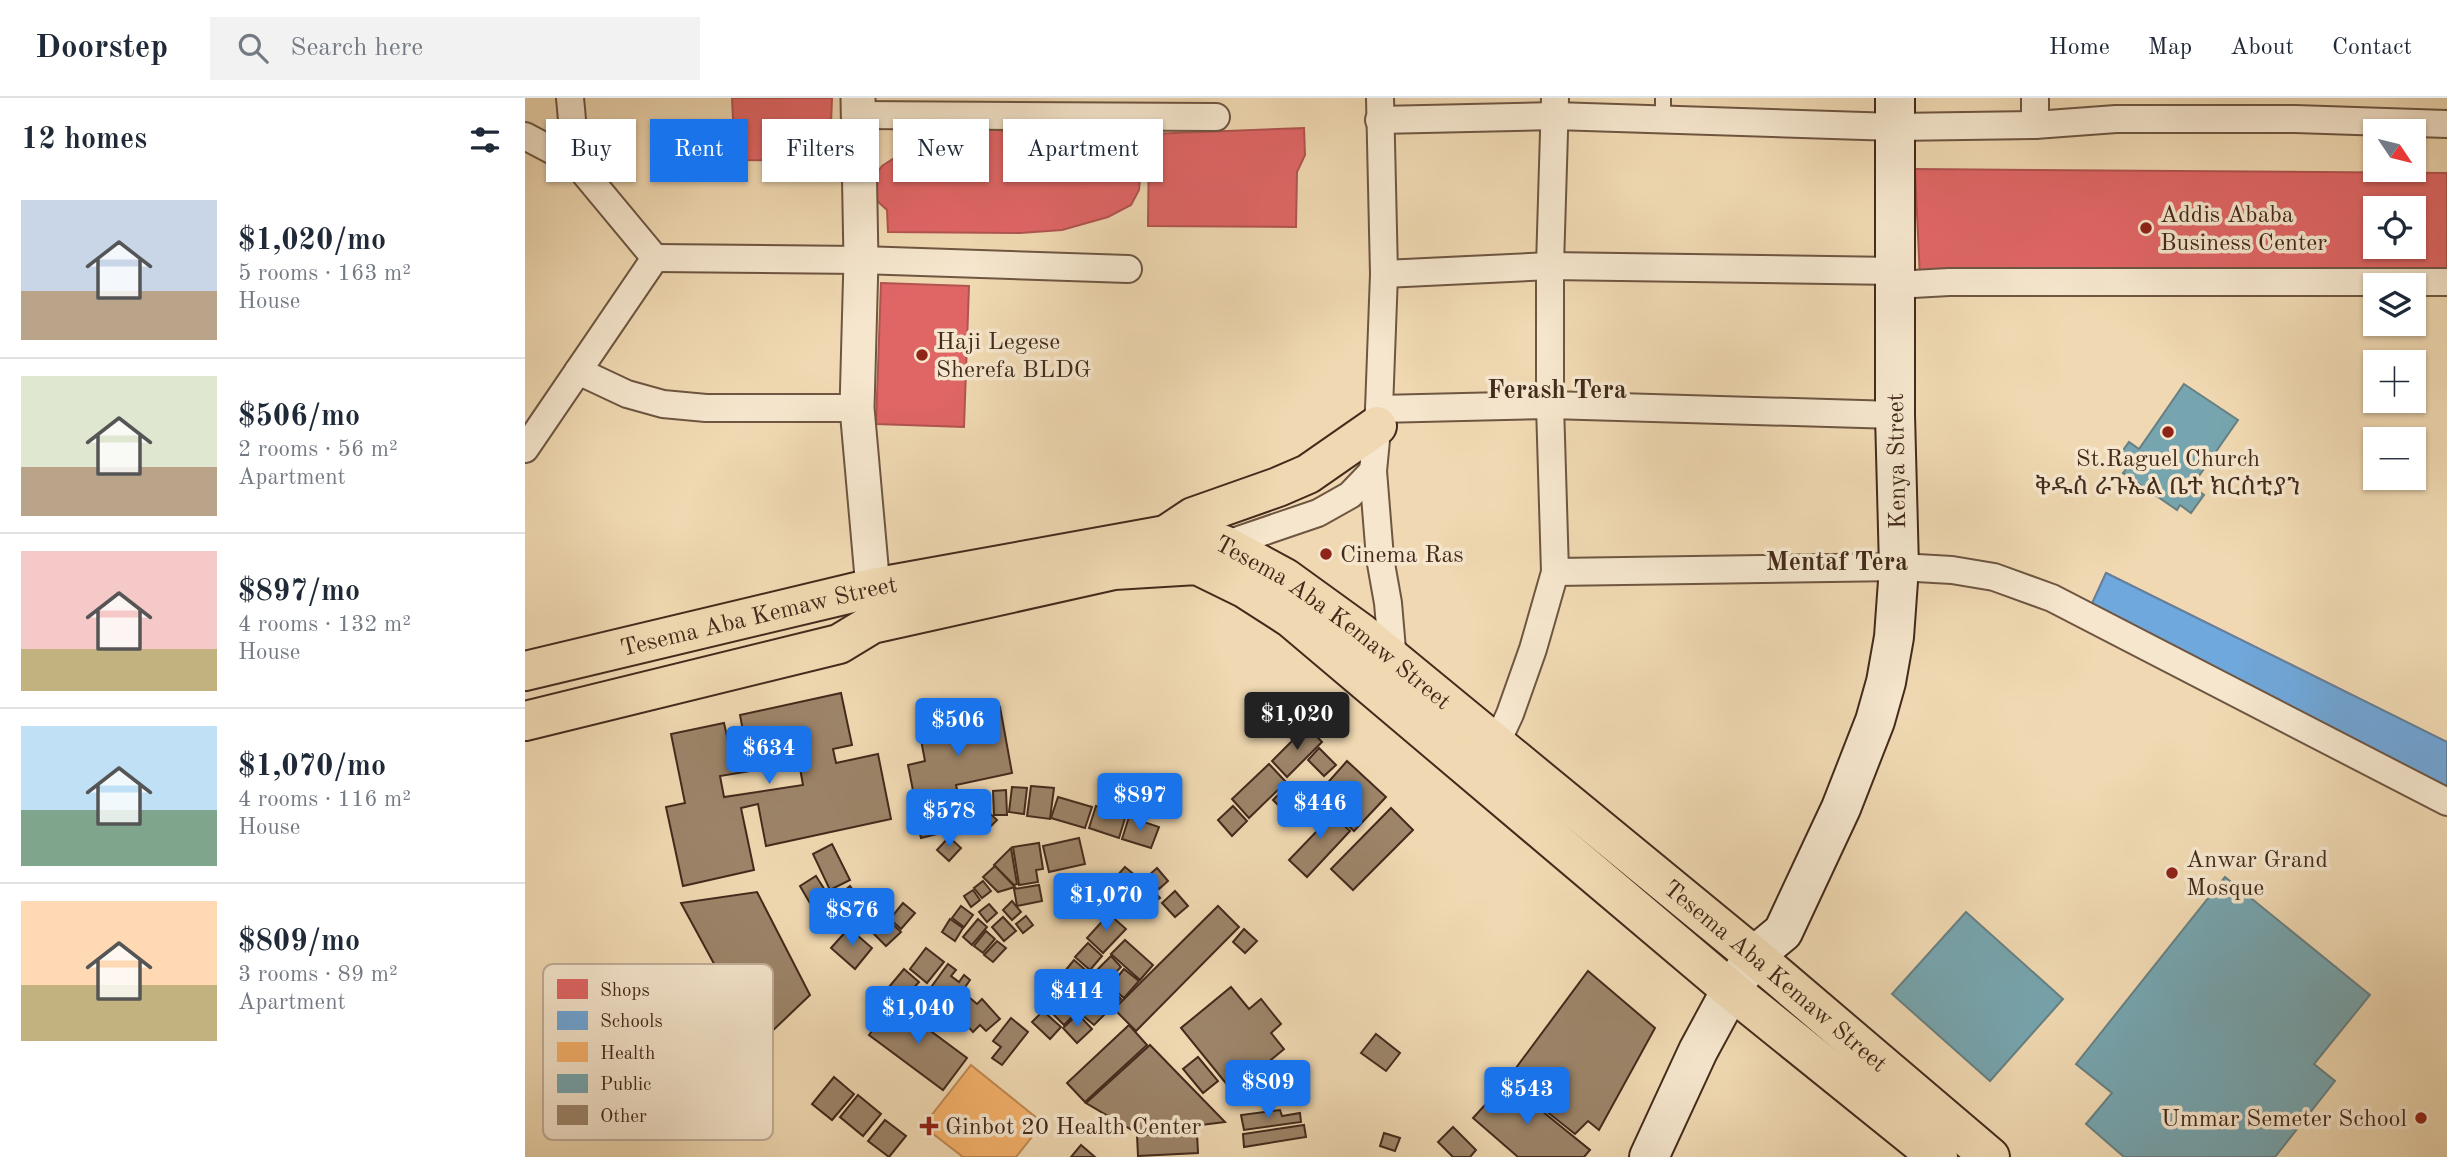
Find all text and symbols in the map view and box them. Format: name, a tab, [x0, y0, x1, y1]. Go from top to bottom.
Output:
search box	[210, 17, 700, 80]
icon: search	[234, 29, 272, 67]
text: Doorstep	[35, 32, 168, 65]
text: Search here	[290, 35, 423, 61]
text: Home	[2049, 36, 2110, 60]
text: Map	[2148, 36, 2192, 60]
text: About	[2230, 36, 2294, 60]
text: Contact	[2332, 36, 2412, 60]
chip: Buy	[546, 119, 636, 182]
chip: Rent	[650, 119, 748, 182]
chip: Filters	[762, 119, 879, 182]
chip: New	[893, 119, 989, 182]
chip: Apartment	[1003, 119, 1163, 182]
north arrow	[2363, 119, 2425, 182]
map controls	[2363, 119, 2426, 490]
icon: filters	[466, 121, 504, 159]
text: 12 homes	[21, 125, 147, 155]
button: locate	[2363, 196, 2426, 259]
place label: Addis Ababa Business Center	[2160, 204, 2327, 256]
marker: Addis Ababa Business Center	[2138, 220, 2154, 236]
text: $1,020/mo	[238, 226, 386, 256]
icon: home	[77, 228, 161, 312]
text: 5 rooms · 163 m²	[238, 262, 411, 285]
button: layers	[2363, 273, 2426, 336]
text: House	[238, 290, 300, 313]
place label: Haji Legese Sherefa BLDG	[936, 331, 1091, 383]
marker: Haji Legese Sherefa BLDG	[914, 347, 930, 363]
button: +	[2363, 350, 2426, 413]
district label: Ferash Tera	[1487, 378, 1627, 404]
street label: Kenya Street	[1885, 393, 1911, 529]
text: $506/mo	[238, 402, 360, 432]
icon: home	[77, 404, 161, 488]
marker: St.Raguel Church ቅዱስ ራጉኤል ቤተ ክርስቲያን	[2160, 424, 2176, 440]
button: −	[2363, 427, 2426, 490]
text: 2 rooms · 56 m²	[238, 438, 398, 461]
place label: St.Raguel Church ቅዱስ ራጉኤል ቤተ ክርስቲያን	[2036, 448, 2300, 500]
text: Apartment	[238, 466, 346, 489]
street label: Tesema Aba Kemaw Street	[1211, 533, 1454, 715]
place label: Cinema Ras	[1340, 544, 1464, 568]
marker: Cinema Ras	[1318, 546, 1334, 562]
district label: Mentaf Tera	[1766, 550, 1908, 576]
street label: Tesema Aba Kemaw Street	[618, 574, 899, 662]
text: $897/mo	[238, 577, 360, 607]
icon: home	[77, 579, 161, 663]
text: 4 rooms · 132 m²	[238, 613, 411, 636]
text: House	[238, 641, 300, 664]
pin: $1,020	[1240, 692, 1354, 752]
pin: $506	[917, 698, 999, 758]
text: $1,020	[1260, 703, 1334, 726]
text: $506	[931, 709, 985, 732]
pin: $634	[728, 726, 810, 786]
text: $634	[742, 737, 796, 760]
text: $1,070/mo	[238, 752, 386, 782]
icon: home	[77, 754, 161, 838]
pin: $897	[1099, 774, 1181, 833]
pin: $446	[1279, 782, 1361, 841]
text: $897	[1113, 784, 1167, 807]
text: 4 rooms · 116 m²	[238, 788, 411, 811]
pin: $578	[908, 790, 990, 849]
text: $446	[1293, 792, 1347, 815]
text: $578	[922, 800, 976, 823]
text: House	[238, 816, 300, 839]
place label: Anwar Grand Mosque	[2186, 849, 2328, 901]
marker: Anwar Grand Mosque	[2164, 865, 2180, 881]
pin: $1,070	[1049, 874, 1163, 933]
street label: Tesema Aba Kemaw Street	[1658, 877, 1891, 1077]
text: $1,070	[1069, 884, 1143, 907]
pin: $876	[811, 888, 893, 948]
text: $876	[825, 899, 879, 922]
text: $809/mo	[238, 927, 360, 957]
icon: home	[77, 929, 161, 1013]
text: 3 rooms · 89 m²	[238, 963, 398, 986]
legend	[543, 964, 773, 1140]
pin: $414	[1036, 970, 1118, 1029]
text: $414	[1050, 980, 1104, 1003]
text: Shops	[600, 982, 650, 1001]
pin: $1,040	[861, 986, 975, 1046]
text: Apartment	[238, 991, 346, 1014]
text: $1,040	[881, 997, 955, 1020]
text: Schools	[600, 1013, 663, 1032]
text: Health	[600, 1045, 655, 1064]
pin: $809	[1227, 1060, 1309, 1120]
pin: $543	[1486, 1068, 1568, 1127]
text: $809	[1241, 1071, 1295, 1094]
text: Public	[600, 1076, 651, 1095]
text: $543	[1500, 1078, 1554, 1101]
text: Other	[600, 1108, 647, 1127]
place label: Ummar Semeter School	[2161, 1108, 2407, 1132]
marker: Ummar Semeter School	[2413, 1110, 2429, 1126]
marker: Ginbot 20 Health Center	[919, 1116, 939, 1136]
place label: Ginbot 20 Health Center	[945, 1116, 1202, 1140]

